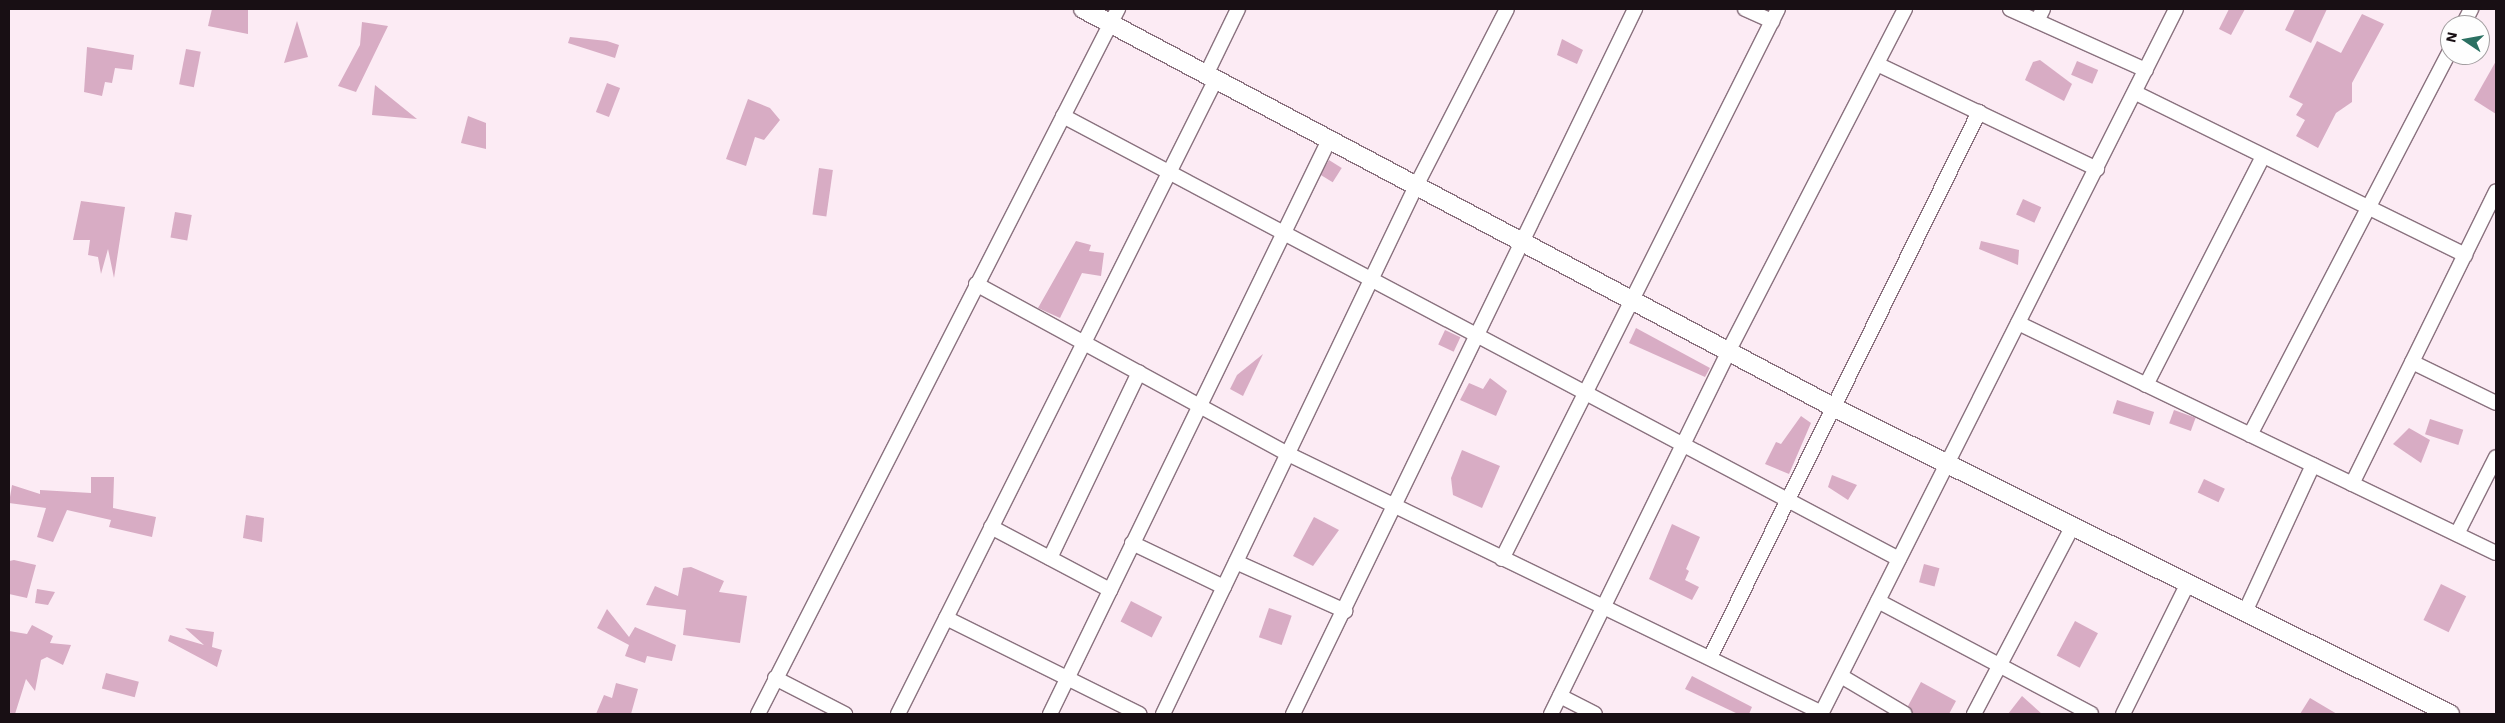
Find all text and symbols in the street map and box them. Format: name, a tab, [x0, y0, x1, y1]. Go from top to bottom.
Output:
north arrow	[2440, 15, 2490, 65]
text: N	[2442, 30, 2460, 44]

